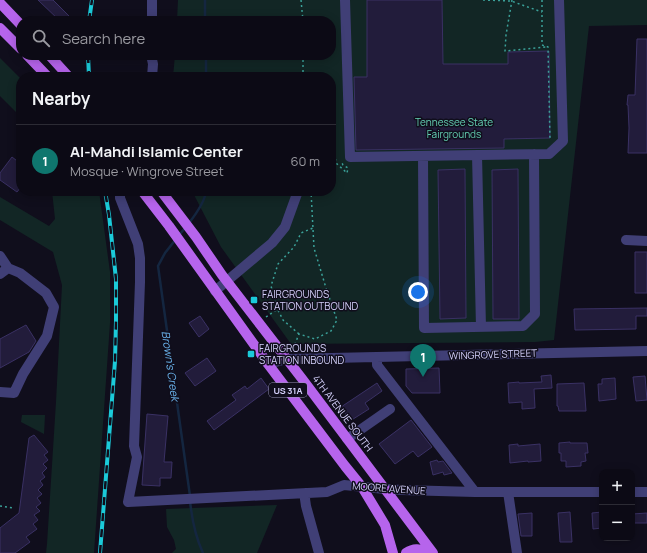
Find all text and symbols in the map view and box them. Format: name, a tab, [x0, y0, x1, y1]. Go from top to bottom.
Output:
search box	[16, 16, 336, 60]
icon: search	[30, 27, 52, 49]
text: Search here	[62, 28, 145, 49]
text: Nearby	[32, 87, 90, 110]
park label: Tennessee State Fairgrounds	[415, 115, 493, 141]
text: Al-Mahdi Islamic Center	[70, 141, 243, 162]
text: 1	[42, 152, 48, 170]
text: 60 m	[290, 152, 320, 170]
text: Mosque · Wingrove Street	[70, 162, 224, 180]
your location	[408, 282, 428, 302]
place label: FAIRGROUNDS STATION OUTBOUND	[262, 287, 358, 313]
marker: FAIRGROUNDS STATION OUTBOUND	[249, 295, 259, 305]
water label: Brown's Creek	[159, 330, 184, 404]
place label: FAIRGROUNDS STATION INBOUND	[259, 341, 344, 367]
pin: 1	[410, 344, 436, 377]
street label: WINGROVE STREET	[449, 345, 537, 363]
marker: FAIRGROUNDS STATION INBOUND	[246, 349, 256, 359]
street label: 4TH AVENUE SOUTH	[310, 372, 376, 454]
road number: US 31A	[269, 383, 307, 397]
map controls	[599, 469, 635, 541]
button: +	[599, 469, 635, 505]
street label: MOORE AVENUE	[352, 478, 427, 498]
button: −	[599, 505, 635, 541]

